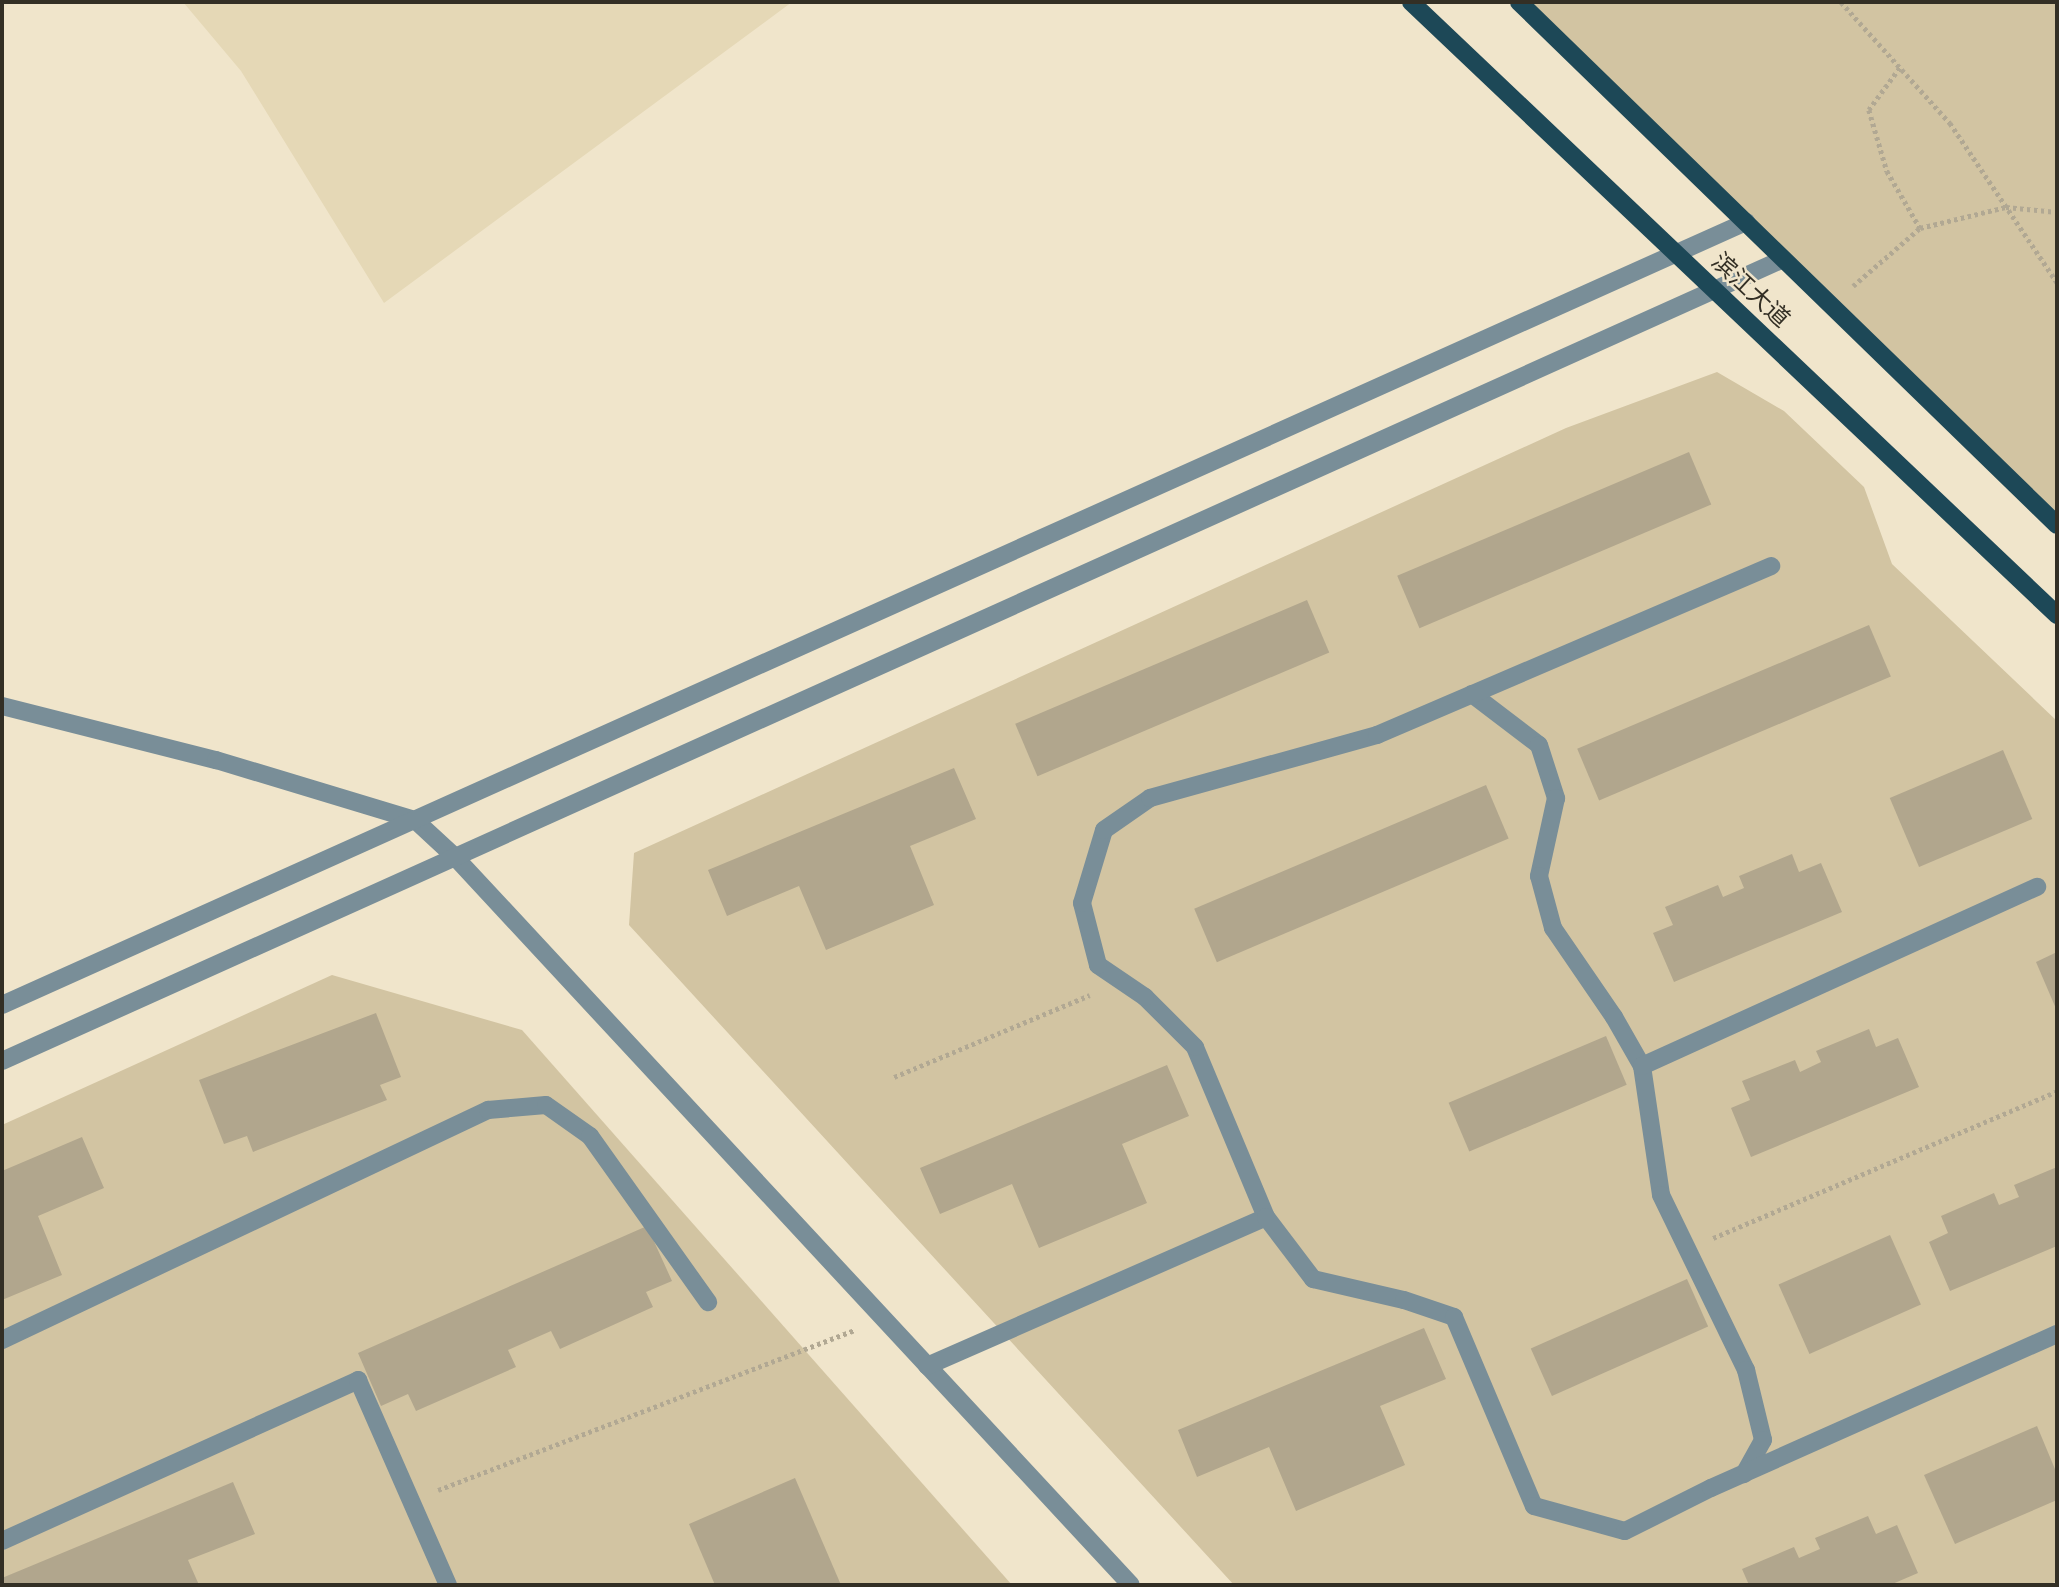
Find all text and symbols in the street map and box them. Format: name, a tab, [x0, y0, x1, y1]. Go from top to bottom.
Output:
street label: 滨江大道	[1706, 247, 1796, 333]

